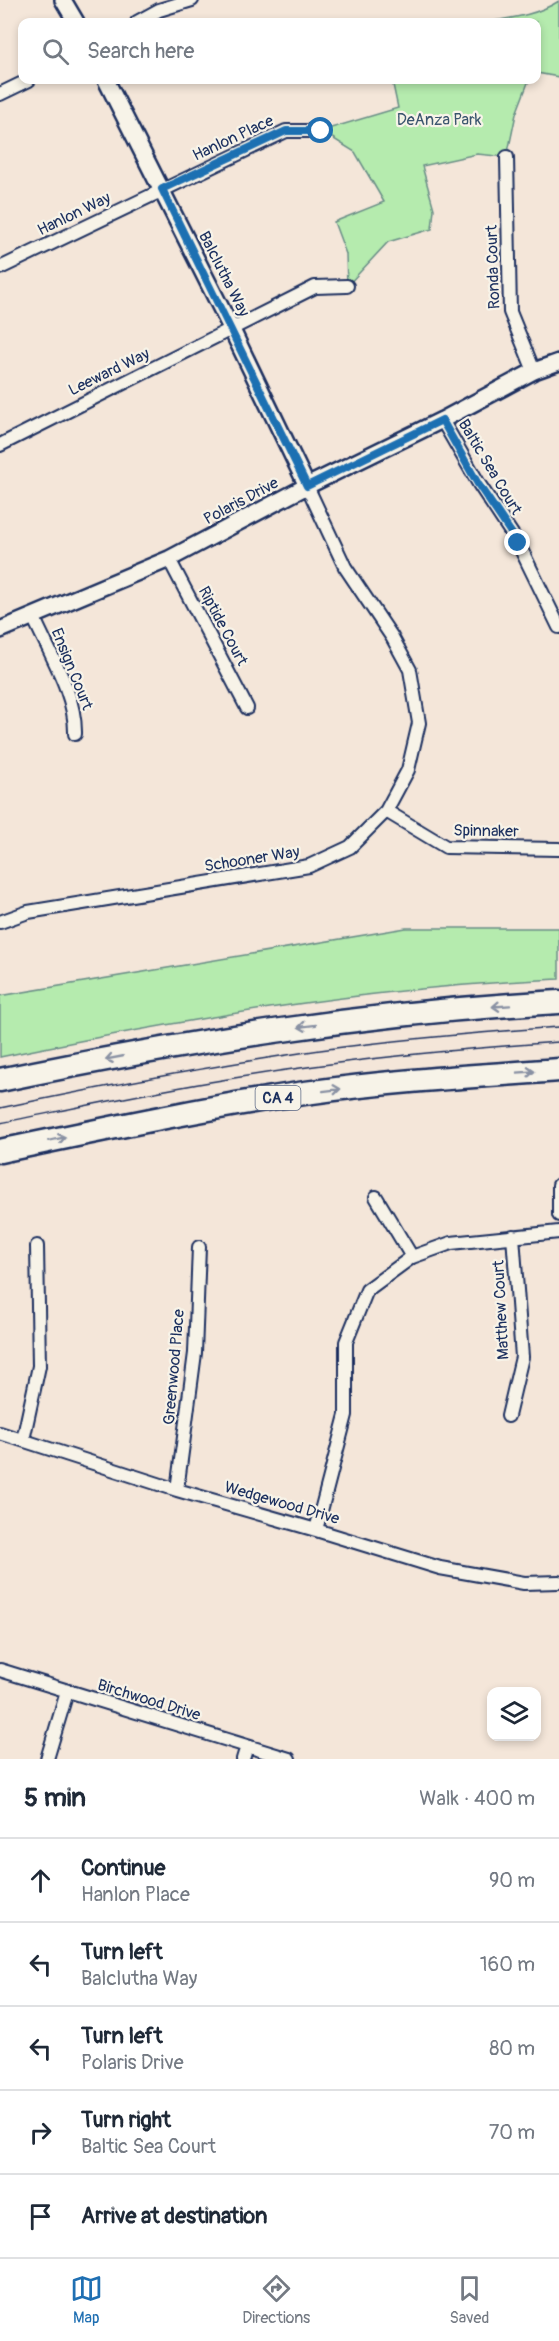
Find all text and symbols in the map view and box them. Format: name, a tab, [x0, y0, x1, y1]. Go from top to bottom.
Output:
search box	[18, 18, 541, 84]
icon: search	[39, 35, 72, 68]
text: Search here	[87, 37, 194, 65]
park label: DeAnza Park	[397, 110, 482, 130]
street label: Hanlon Place	[189, 111, 277, 165]
route start	[307, 117, 333, 143]
street label: Hanlon Way	[34, 188, 114, 240]
street label: Ronda Court	[482, 224, 504, 309]
street label: Balclutha Way	[194, 228, 254, 320]
street label: Leeward Way	[65, 344, 153, 400]
street label: Baltic Sea Court	[454, 416, 527, 519]
street label: Polaris Drive	[200, 473, 282, 529]
route end	[504, 529, 530, 555]
street label: Riptide Court	[194, 583, 253, 670]
street label: Ensign Court	[47, 625, 98, 713]
street label: Spinnaker	[453, 820, 519, 842]
street label: Schooner Way	[203, 842, 301, 876]
one-way arrow	[491, 1001, 511, 1012]
one-way arrow	[297, 1021, 317, 1032]
one-way arrow	[105, 1053, 125, 1064]
one-way arrow	[516, 1067, 535, 1078]
one-way arrow	[321, 1084, 341, 1095]
road number: CA 4	[256, 1086, 300, 1110]
one-way arrow	[47, 1133, 67, 1144]
street label: Matthew Court	[488, 1259, 514, 1360]
street label: Greenwood Place	[159, 1308, 189, 1426]
street label: Wedgewood Drive	[222, 1477, 342, 1529]
street label: Birchwood Drive	[95, 1675, 203, 1725]
map controls	[487, 1687, 541, 1741]
button: layers	[487, 1687, 541, 1741]
text: 5 min	[24, 1782, 86, 1814]
text: Walk · 400 m	[419, 1786, 535, 1811]
text: Continue	[81, 1854, 165, 1882]
icon: ahead	[24, 1864, 57, 1897]
text: 90 m	[489, 1868, 535, 1893]
text: Hanlon Place	[81, 1882, 190, 1907]
text: Turn left	[81, 1938, 163, 1966]
icon: left	[24, 1948, 57, 1981]
text: 160 m	[480, 1952, 535, 1977]
text: Balclutha Way	[81, 1966, 197, 1991]
text: Turn left	[81, 2022, 163, 2050]
icon: left	[24, 2032, 57, 2065]
text: 80 m	[489, 2036, 535, 2061]
text: Polaris Drive	[81, 2050, 184, 2075]
text: Turn right	[81, 2106, 171, 2134]
icon: right	[24, 2116, 57, 2149]
text: 70 m	[489, 2120, 535, 2145]
text: Baltic Sea Court	[81, 2134, 216, 2159]
icon: arrive	[24, 2200, 57, 2233]
text: Arrive at destination	[81, 2202, 267, 2230]
tab: Map	[70, 2272, 103, 2328]
tab: Directions	[242, 2272, 310, 2328]
tab: Saved	[450, 2272, 489, 2328]

